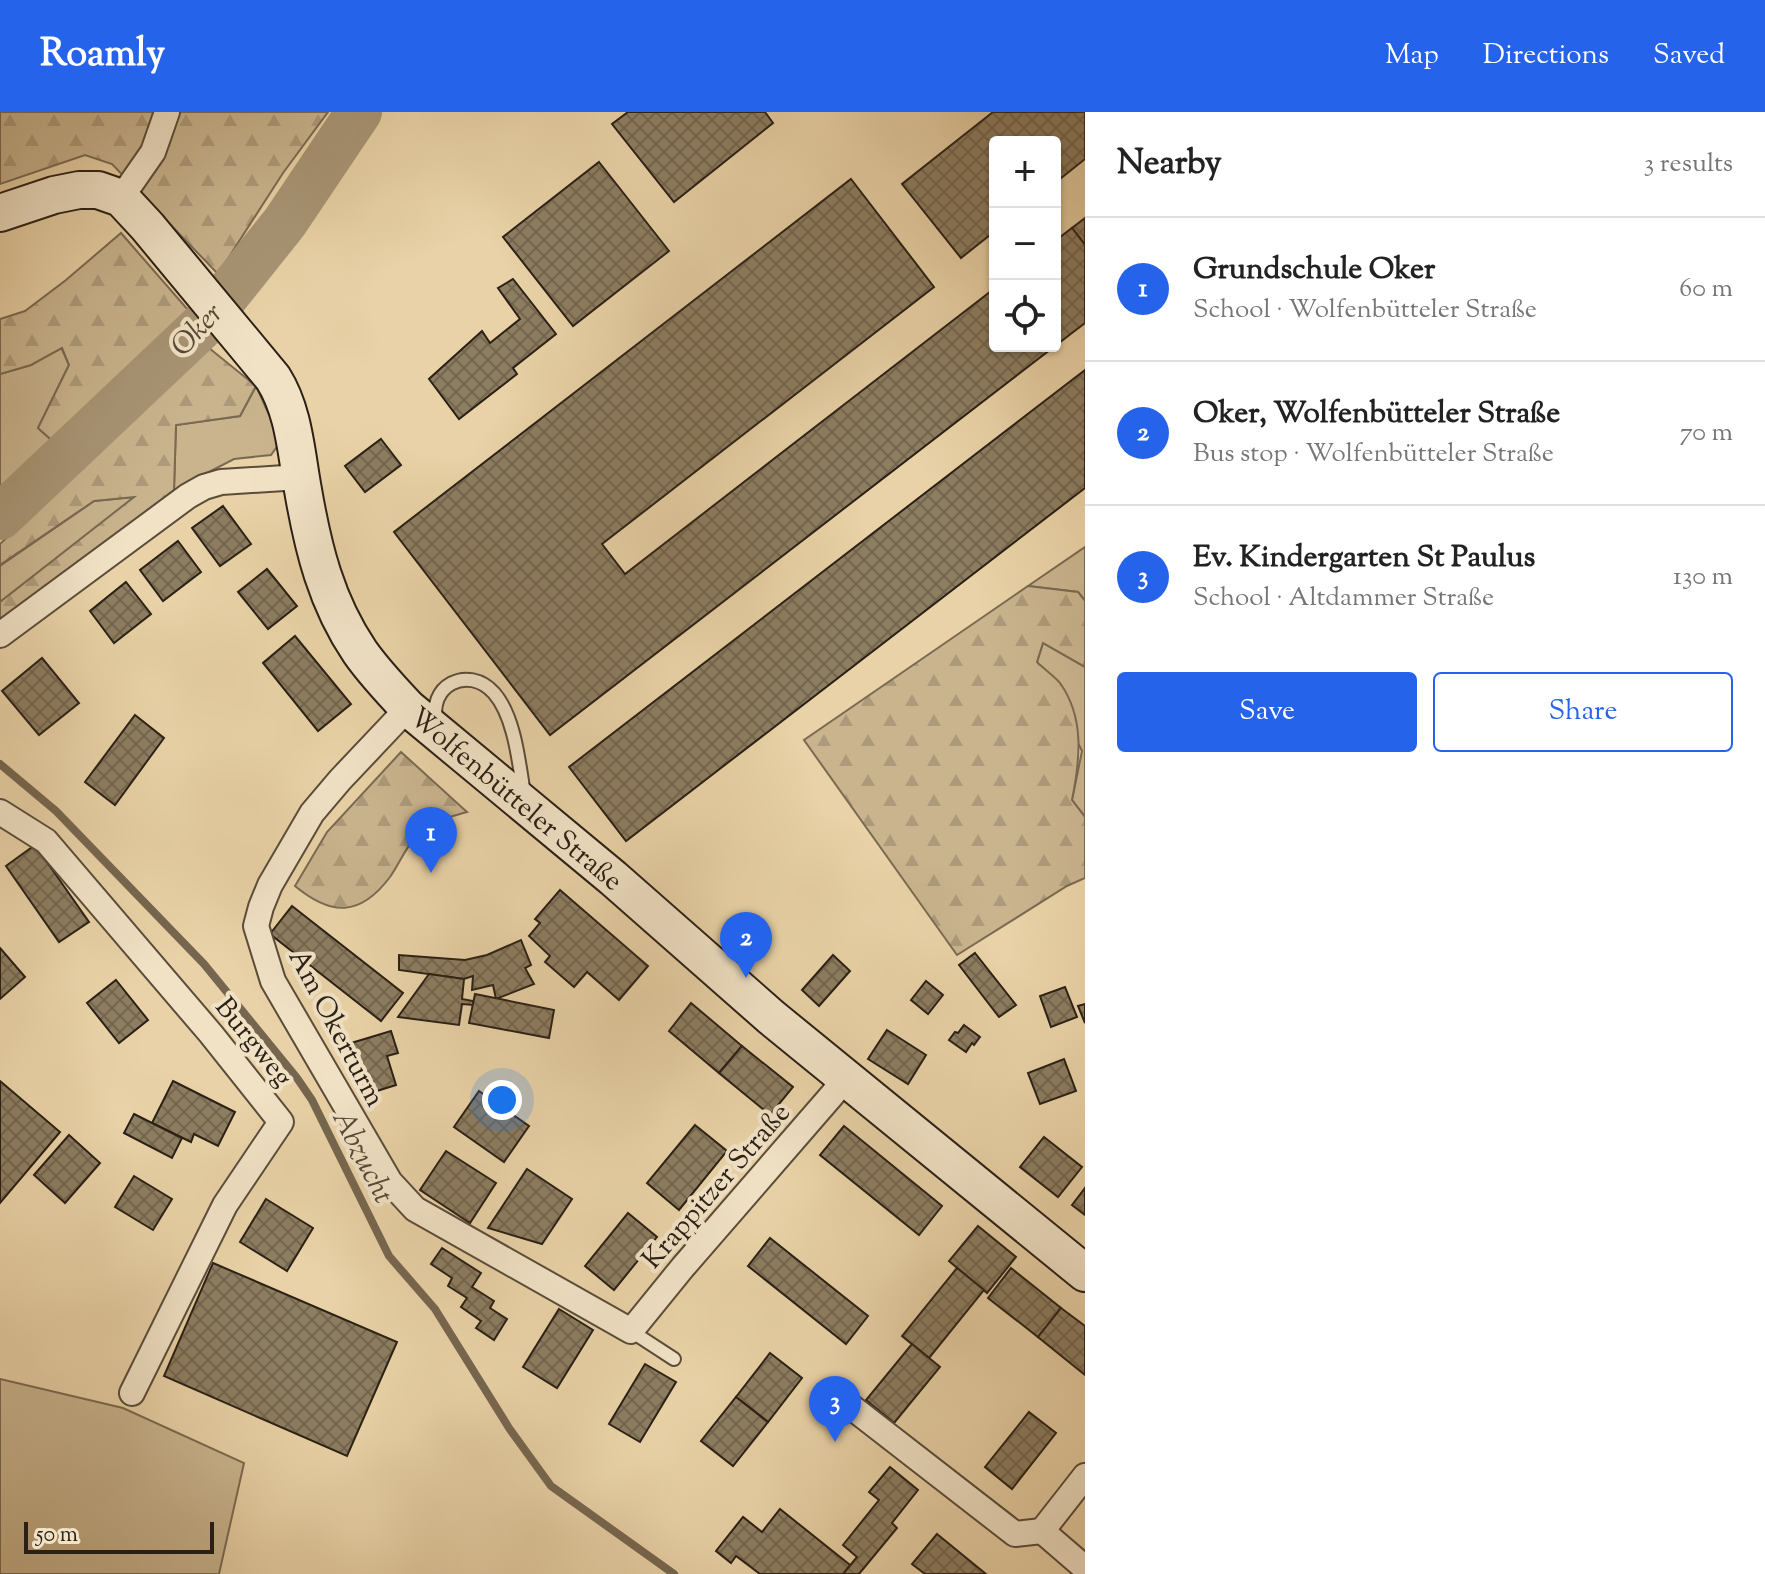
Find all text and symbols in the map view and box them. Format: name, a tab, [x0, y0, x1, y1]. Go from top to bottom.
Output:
text: Roamly	[40, 29, 165, 83]
text: Map	[1385, 36, 1439, 76]
text: Directions	[1483, 36, 1609, 76]
text: Saved	[1653, 36, 1725, 76]
map controls	[989, 136, 1061, 352]
button: +	[989, 136, 1061, 208]
text: Nearby	[1117, 140, 1222, 189]
text: 3 results	[1644, 146, 1733, 183]
button: −	[989, 208, 1061, 280]
text: Grundschule Oker	[1193, 249, 1435, 292]
text: 1	[1139, 271, 1147, 308]
text: 60 m	[1679, 271, 1733, 308]
button: locate	[989, 280, 1061, 352]
text: School · Wolfenbütteler Straße	[1193, 292, 1537, 329]
water label: Oker	[162, 294, 234, 367]
text: Oker, Wolfenbütteler Straße	[1193, 393, 1560, 436]
text: 2	[1137, 415, 1149, 452]
text: 70 m	[1680, 415, 1733, 452]
text: Bus stop · Wolfenbütteler Straße	[1193, 436, 1554, 473]
text: Ev. Kindergarten St Paulus	[1193, 537, 1535, 580]
text: 3	[1138, 559, 1148, 596]
text: 130 m	[1673, 559, 1733, 596]
text: School · Altdammer Straße	[1193, 580, 1494, 617]
button: Save	[1117, 672, 1417, 752]
button: Share	[1433, 672, 1733, 752]
street label: Wolfenbütteler Straße	[400, 699, 630, 902]
pin: 1	[405, 807, 457, 873]
pin: 2	[720, 912, 772, 978]
street label: Am Okerturm	[277, 942, 394, 1114]
street label: Burgweg	[204, 990, 301, 1096]
your location	[482, 1080, 522, 1120]
street label: Krappitzer Straße	[634, 1095, 801, 1279]
water label: Abzucht	[320, 1103, 404, 1212]
pin: 3	[809, 1376, 861, 1442]
scale bar	[24, 1518, 214, 1554]
text: 50 m	[36, 1520, 78, 1552]

